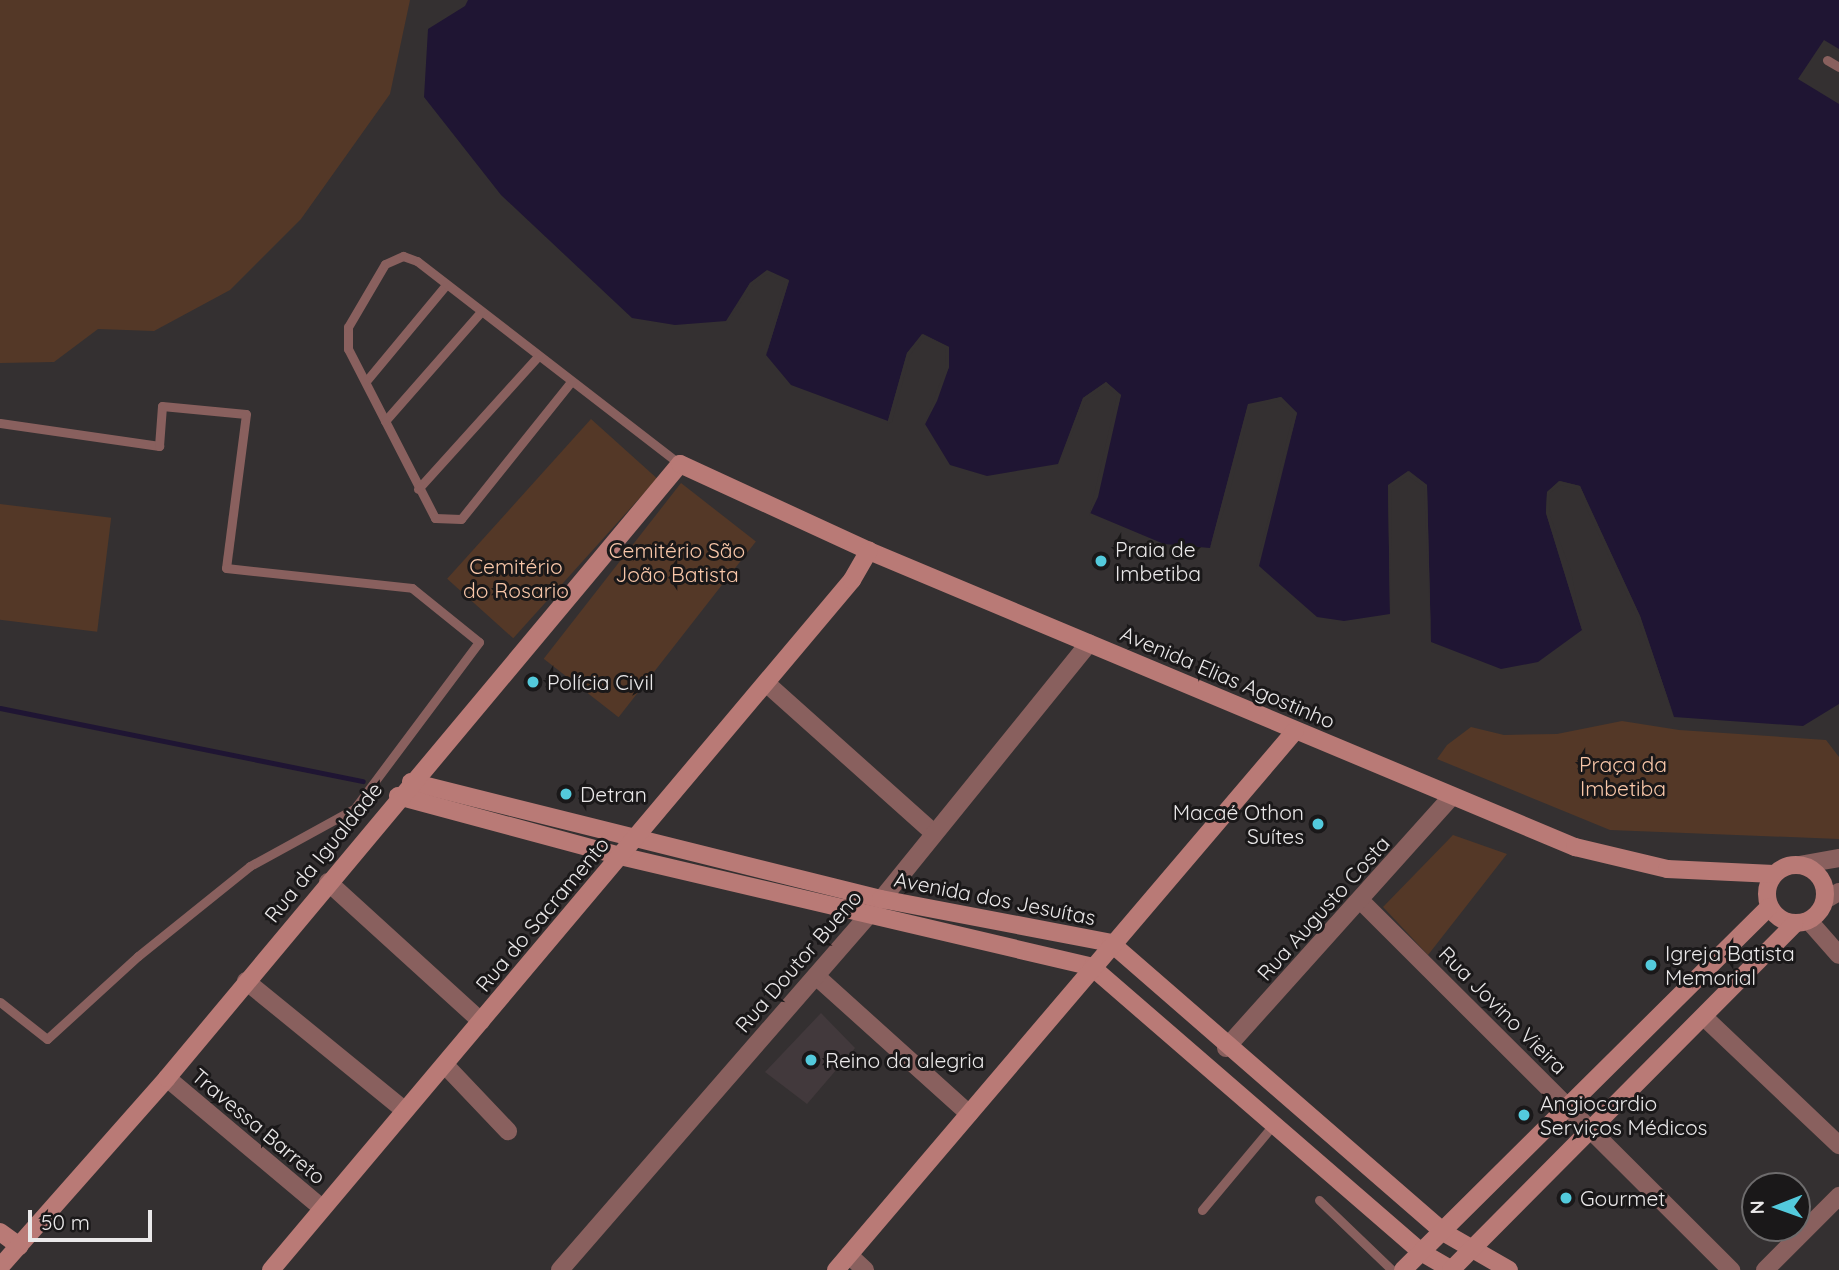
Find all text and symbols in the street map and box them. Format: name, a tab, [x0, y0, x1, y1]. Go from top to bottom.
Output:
place label: Praia de Imbetiba	[1115, 536, 1201, 586]
park label: Cemitério São João Batista	[609, 537, 745, 587]
park label: Cemitério do Rosario	[463, 553, 569, 603]
marker: Praia de Imbetiba	[1093, 553, 1109, 569]
street label: Avenida Elias Agostinho	[1117, 620, 1339, 734]
place label: Polícia Civil	[547, 669, 654, 695]
marker: Polícia Civil	[525, 674, 541, 690]
park label: Praça da Imbetiba	[1579, 751, 1667, 801]
street label: Rua da Igualdade	[259, 777, 387, 927]
place label: Detran	[580, 781, 647, 807]
marker: Detran	[558, 786, 574, 802]
place label: Macaé Othon Suítes	[1173, 799, 1304, 849]
marker: Macaé Othon Suítes	[1310, 816, 1326, 832]
street label: Rua Augusto Costa	[1252, 831, 1394, 985]
street label: Rua do Sacramento	[470, 832, 614, 996]
street label: Avenida dos Jesuítas	[892, 866, 1098, 930]
street label: Rua Doutor Bueno	[729, 885, 867, 1037]
place label: Igreja Batista Memorial	[1665, 940, 1795, 990]
street label: Rua Jovino Vieira	[1434, 941, 1572, 1079]
marker: Igreja Batista Memorial	[1643, 957, 1659, 973]
place label: Reino da alegria	[825, 1047, 985, 1073]
marker: Reino da alegria	[803, 1052, 819, 1068]
street label: Travessa Barreto	[187, 1063, 331, 1189]
place label: Angiocardio Serviços Médicos	[1540, 1090, 1707, 1140]
marker: Angiocardio Serviços Médicos	[1514, 1105, 1534, 1125]
north arrow	[1741, 1172, 1811, 1242]
place label: Gourmet	[1580, 1185, 1665, 1211]
marker: Gourmet	[1558, 1190, 1574, 1206]
scale bar	[32, 1196, 156, 1240]
text: N	[1745, 1200, 1769, 1215]
text: 50 m	[41, 1209, 90, 1235]

